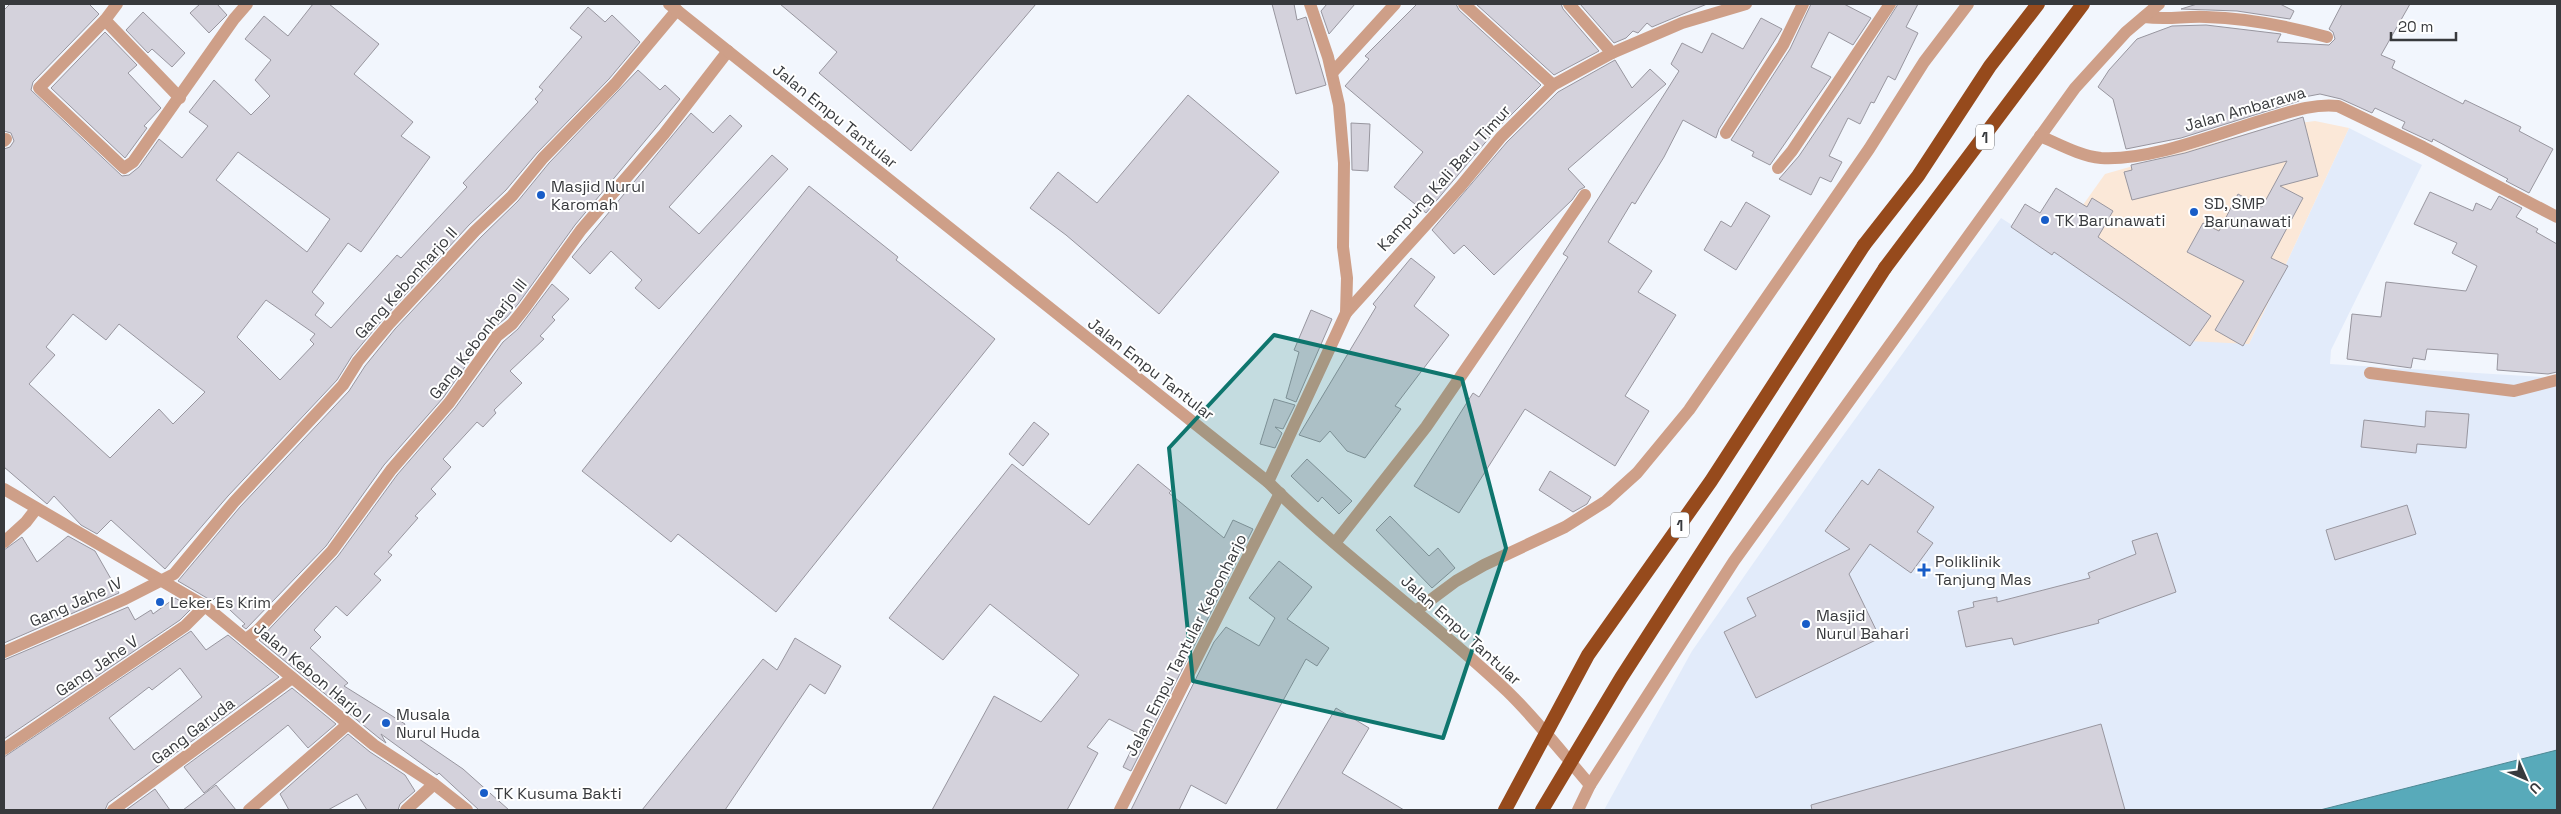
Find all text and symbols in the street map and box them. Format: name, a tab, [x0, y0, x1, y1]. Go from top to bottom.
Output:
scale bar	[2391, 10, 2456, 42]
text: 20 m	[2398, 17, 2433, 36]
street label: Jalan Empu Tantular	[768, 59, 902, 173]
street label: Jalan Ambarawa	[2182, 82, 2308, 136]
street label: Kampung Kali Baru Timur	[1373, 100, 1515, 256]
road number: 1	[1976, 124, 1994, 150]
place label: Masjid Nurul Karomah	[551, 176, 645, 215]
marker: Masjid Nurul Karomah	[535, 189, 547, 201]
place label: SD, SMP Barunawati	[2204, 193, 2291, 232]
marker: SD, SMP Barunawati	[2188, 206, 2200, 218]
place label: TK Barunawati	[2055, 210, 2165, 231]
marker: TK Barunawati	[2039, 214, 2051, 226]
street label: Gang Kebonharjo II	[350, 223, 462, 343]
street label: Gang Kebonharjo III	[424, 274, 532, 404]
street label: Jalan Empu Tantular	[1083, 313, 1219, 425]
road number: 1	[1671, 512, 1689, 538]
street label: Jalan Empu Tantular Kebonharjo	[1121, 530, 1251, 760]
place label: Poliklinik Tanjung Mas	[1935, 551, 2031, 590]
marker: Poliklinik Tanjung Mas	[1917, 563, 1931, 577]
street label: Jalan Empu Tantular	[1396, 570, 1526, 690]
street label: Gang Jahe IV	[26, 572, 126, 632]
place label: Leker Es Krim	[170, 592, 271, 613]
marker: Leker Es Krim	[154, 596, 166, 608]
place label: Masjid Nurul Bahari	[1816, 605, 1909, 644]
street label: Jalan Kebon Harjo I	[249, 618, 375, 728]
marker: Masjid Nurul Bahari	[1800, 618, 1812, 630]
street label: Gang Jahe V	[52, 631, 142, 701]
street label: Gang Garuda	[147, 693, 239, 769]
place label: Musala Nurul Huda	[396, 704, 480, 743]
marker: Musala Nurul Huda	[380, 717, 392, 729]
north arrow	[2501, 754, 2551, 804]
text: U	[2525, 778, 2545, 798]
place label: TK Kusuma Bakti	[494, 783, 622, 804]
marker: TK Kusuma Bakti	[478, 787, 490, 799]

